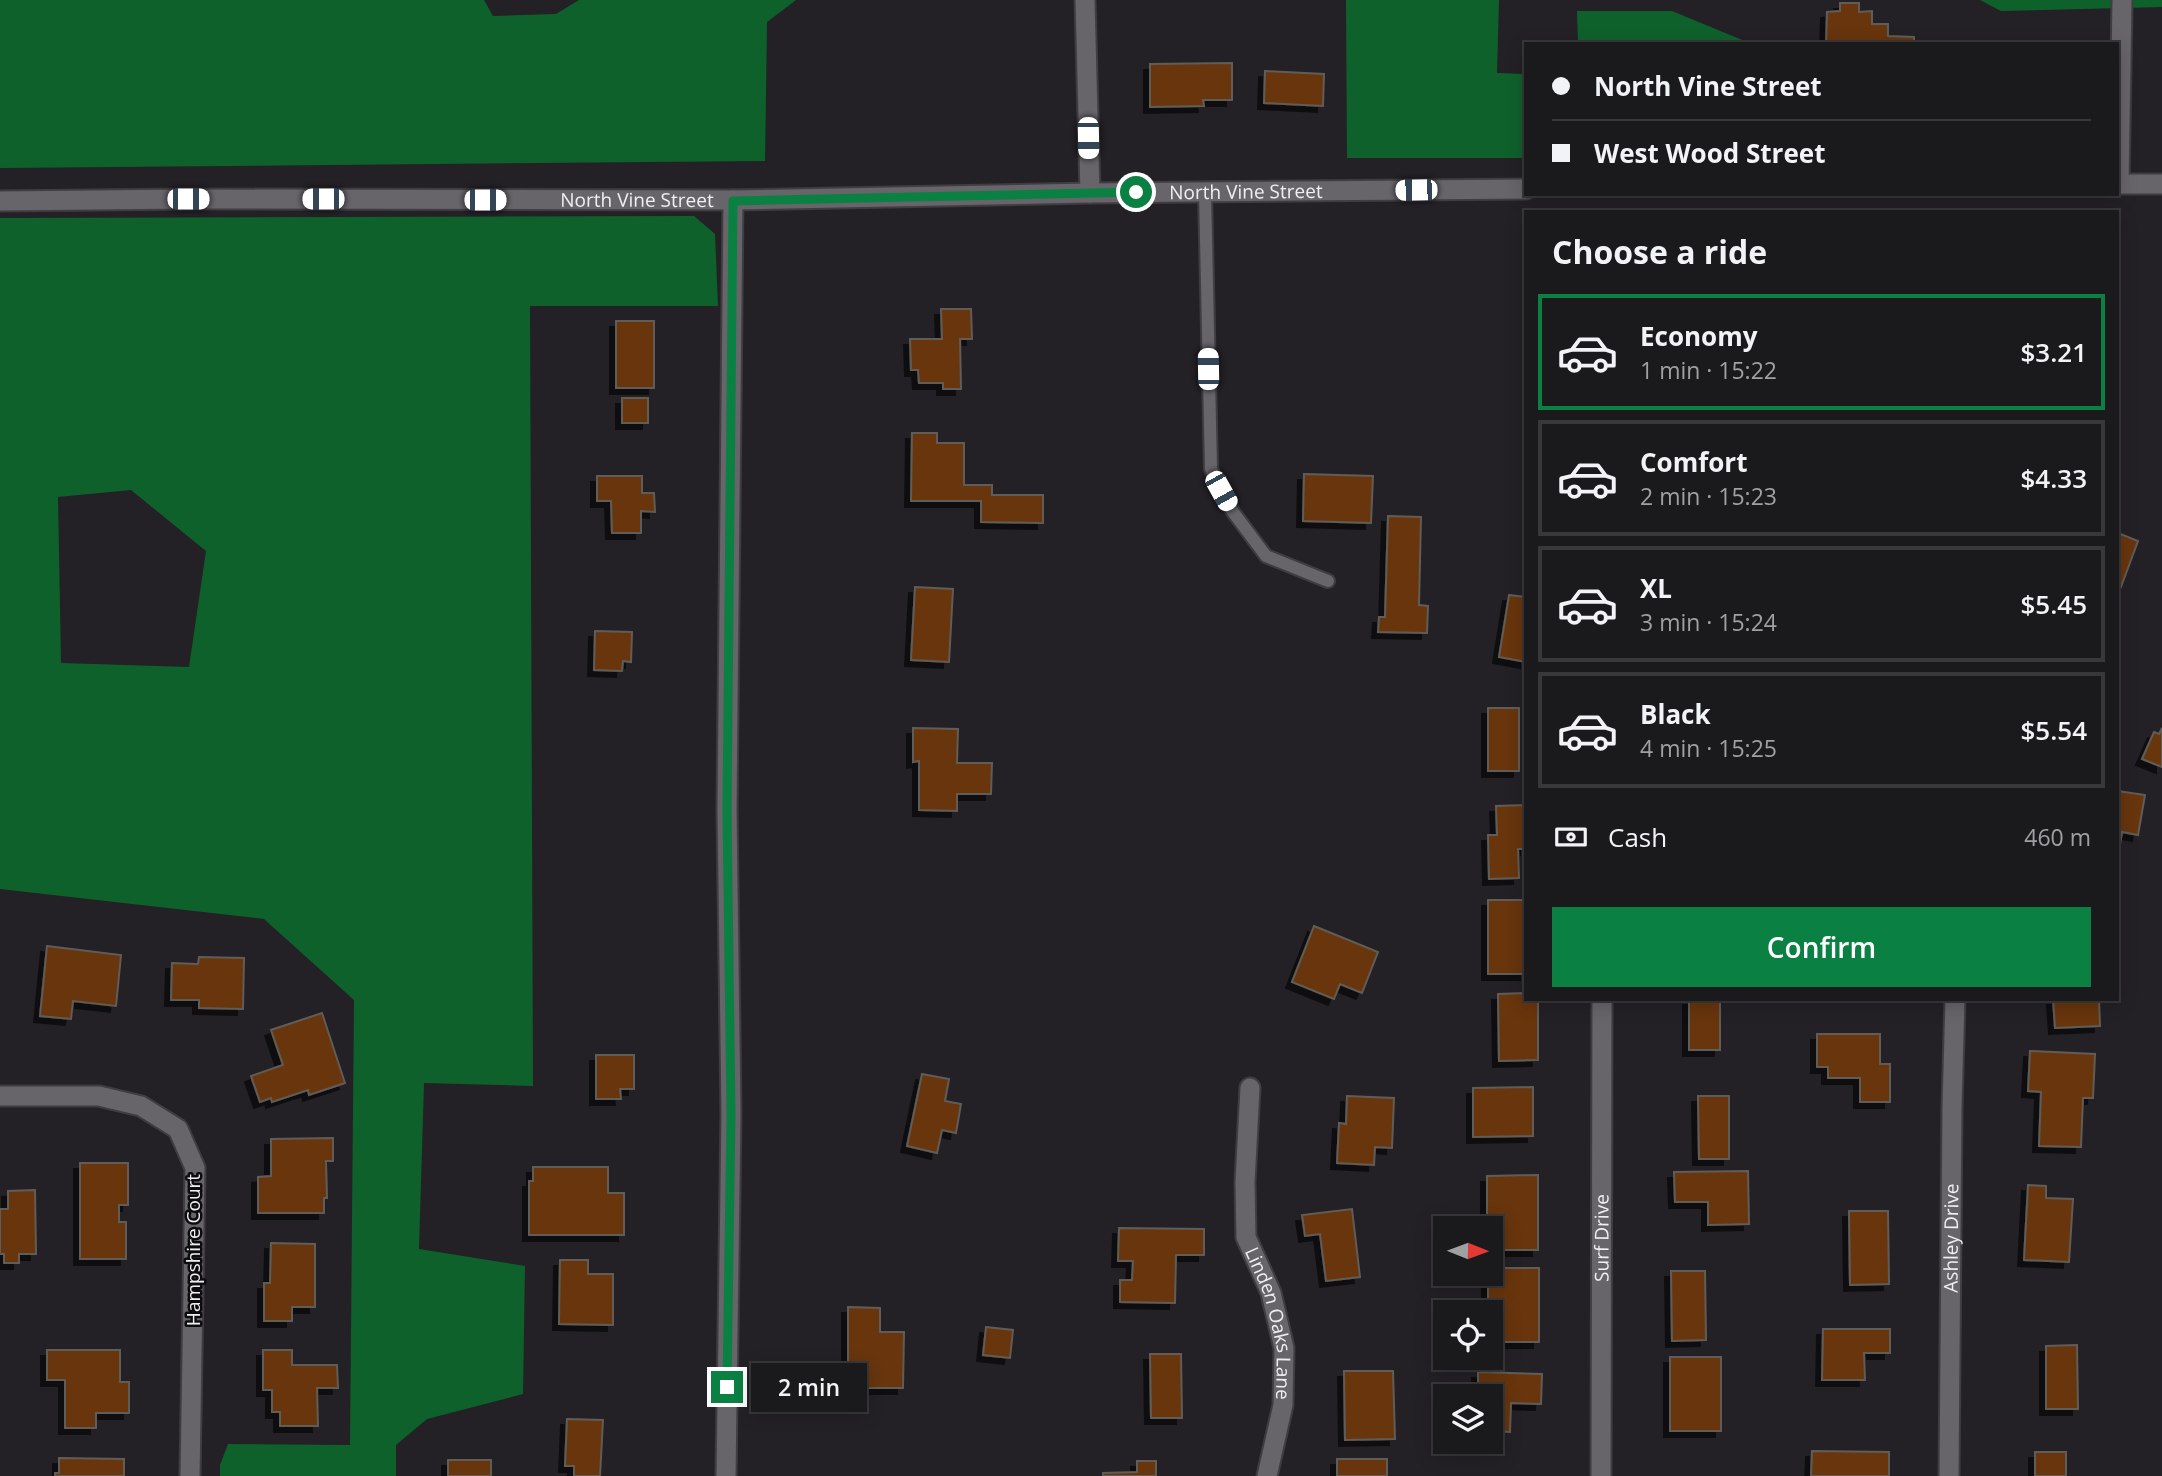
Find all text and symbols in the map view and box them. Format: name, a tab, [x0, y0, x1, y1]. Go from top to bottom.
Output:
text: North Vine Street	[1594, 68, 1822, 104]
car	[1078, 117, 1099, 159]
text: West Wood Street	[1594, 135, 1825, 171]
route start	[1120, 176, 1152, 208]
street label: North Vine Street	[1169, 178, 1323, 205]
car	[1395, 179, 1438, 201]
street label: North Vine Street	[560, 187, 714, 213]
car	[168, 189, 210, 210]
car	[303, 189, 345, 210]
car	[465, 190, 507, 211]
text: Choose a ride	[1552, 230, 1767, 273]
text: Economy	[1640, 318, 1758, 354]
icon: car	[1556, 321, 1619, 384]
text: $3.21	[2020, 334, 2087, 370]
car	[1198, 348, 1219, 390]
text: 1 min · 15:22	[1640, 354, 1777, 386]
text: Comfort	[1640, 444, 1747, 480]
icon: car	[1556, 447, 1619, 510]
text: $4.33	[2020, 460, 2087, 496]
car	[1202, 468, 1241, 514]
text: 2 min · 15:23	[1640, 480, 1777, 512]
text: XL	[1640, 570, 1672, 606]
icon: car	[1556, 573, 1619, 636]
text: $5.45	[2020, 586, 2087, 622]
text: 3 min · 15:24	[1640, 606, 1777, 638]
text: Black	[1640, 696, 1711, 732]
icon: car	[1556, 699, 1619, 762]
text: $5.54	[2020, 712, 2087, 748]
text: 4 min · 15:25	[1640, 732, 1777, 764]
icon: cash	[1552, 818, 1590, 856]
text: Cash	[1608, 819, 1667, 855]
text: 460 m	[2024, 821, 2091, 853]
button: Confirm	[1552, 907, 2091, 987]
street label: Hampshire Court	[180, 1174, 206, 1326]
street label: Ashley Drive	[1937, 1183, 1964, 1293]
street label: Surf Drive	[1588, 1194, 1615, 1282]
north arrow	[1433, 1216, 1503, 1286]
map controls	[1433, 1216, 1503, 1454]
street label: Linden Oaks Lane	[1239, 1243, 1298, 1400]
button: locate	[1433, 1300, 1503, 1370]
callout: 2 min	[752, 1362, 867, 1412]
route end	[711, 1371, 743, 1403]
text: 2 min	[778, 1371, 840, 1403]
button: layers	[1433, 1384, 1503, 1454]

